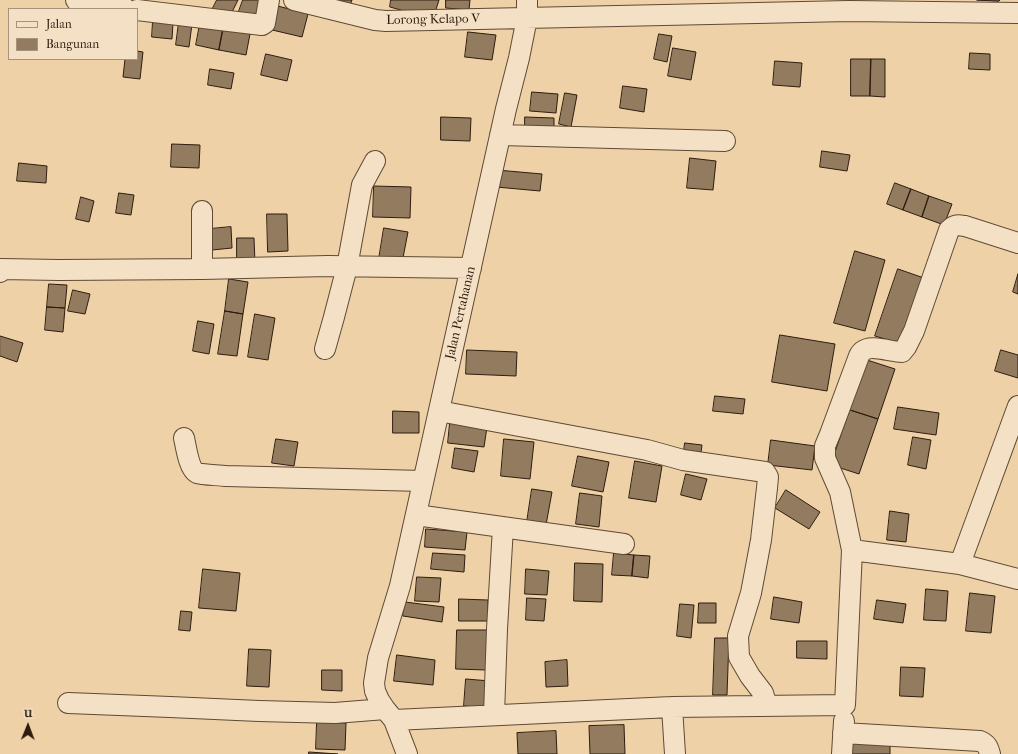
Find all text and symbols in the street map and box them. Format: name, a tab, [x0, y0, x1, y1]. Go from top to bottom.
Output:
legend	[8, 8, 138, 60]
street label: Lorong Kelapo V	[386, 11, 480, 29]
text: Jalan	[46, 17, 72, 31]
text: Bangunan	[46, 37, 99, 51]
street label: Jalan Pertahanan	[443, 265, 479, 361]
north arrow	[8, 706, 48, 746]
text: U	[24, 707, 33, 720]

